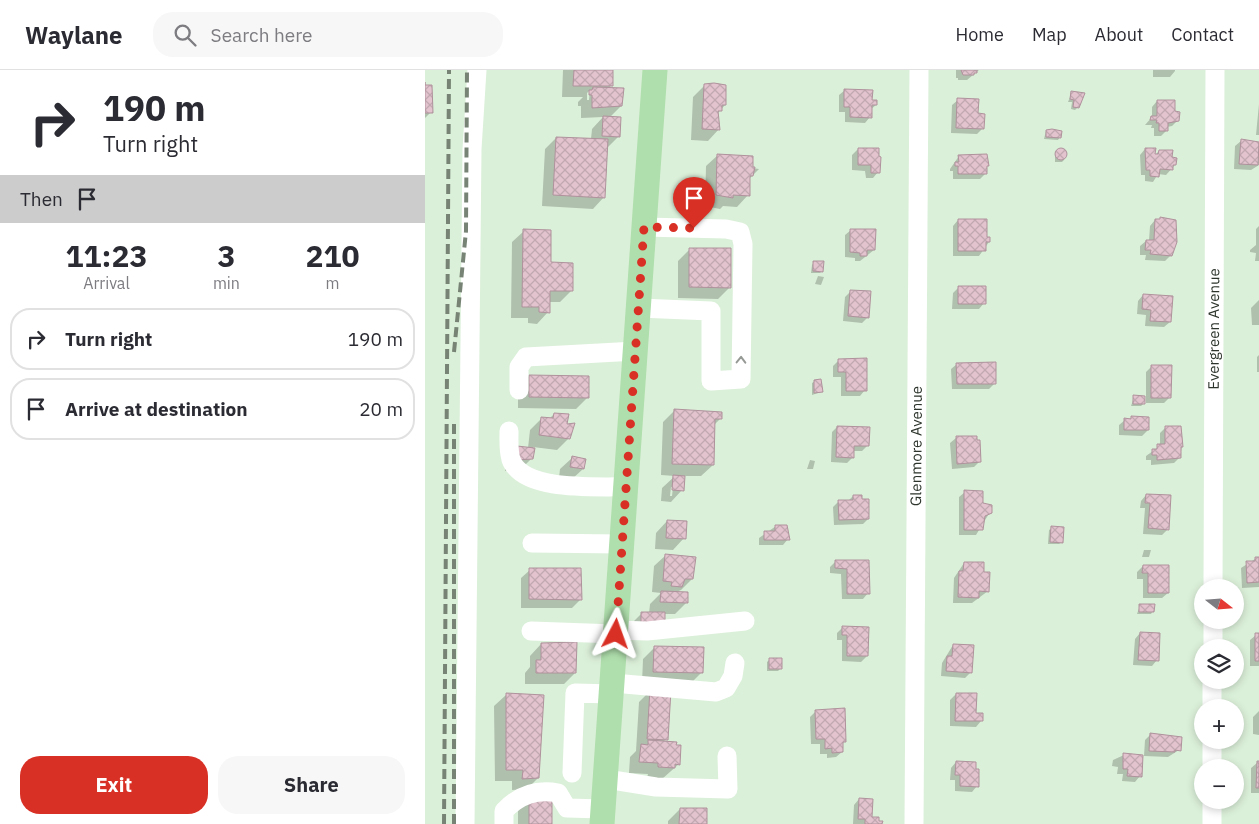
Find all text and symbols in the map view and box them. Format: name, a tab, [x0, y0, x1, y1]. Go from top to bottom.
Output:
search box	[153, 12, 503, 57]
text: Waylane	[25, 19, 123, 51]
icon: search	[171, 21, 199, 49]
text: Search here	[211, 23, 312, 47]
text: Home	[956, 23, 1004, 46]
text: Map	[1032, 23, 1067, 46]
text: About	[1095, 23, 1143, 46]
text: Contact	[1171, 23, 1234, 46]
text: 190 m	[103, 85, 206, 131]
icon: right	[20, 90, 85, 155]
text: Turn right	[103, 129, 198, 158]
pin	[673, 177, 715, 228]
icon: arrive	[680, 184, 708, 212]
icon: arrive	[73, 185, 101, 213]
text: Then	[20, 187, 63, 211]
text: 11:23	[66, 236, 147, 275]
text: 3	[217, 236, 235, 275]
text: 210	[305, 236, 359, 275]
street label: Evergreen Avenue	[1204, 268, 1223, 390]
text: Arrival	[83, 273, 130, 293]
text: min	[213, 273, 240, 293]
text: m	[325, 273, 339, 293]
icon: right	[22, 325, 50, 353]
text: Turn right	[65, 327, 152, 351]
text: 190 m	[348, 327, 403, 351]
one-way arrow	[736, 355, 746, 363]
street label: Glenmore Avenue	[906, 386, 926, 506]
icon: arrive	[22, 395, 50, 423]
text: Arrive at destination	[65, 397, 248, 421]
text: 20 m	[359, 397, 403, 421]
north arrow	[1194, 579, 1244, 629]
map controls	[1194, 579, 1244, 809]
position arrow	[589, 607, 641, 659]
button: layers	[1194, 639, 1244, 689]
button: +	[1194, 699, 1244, 749]
button: Exit	[20, 756, 208, 814]
button: Share	[218, 756, 405, 814]
button: −	[1194, 759, 1244, 809]

